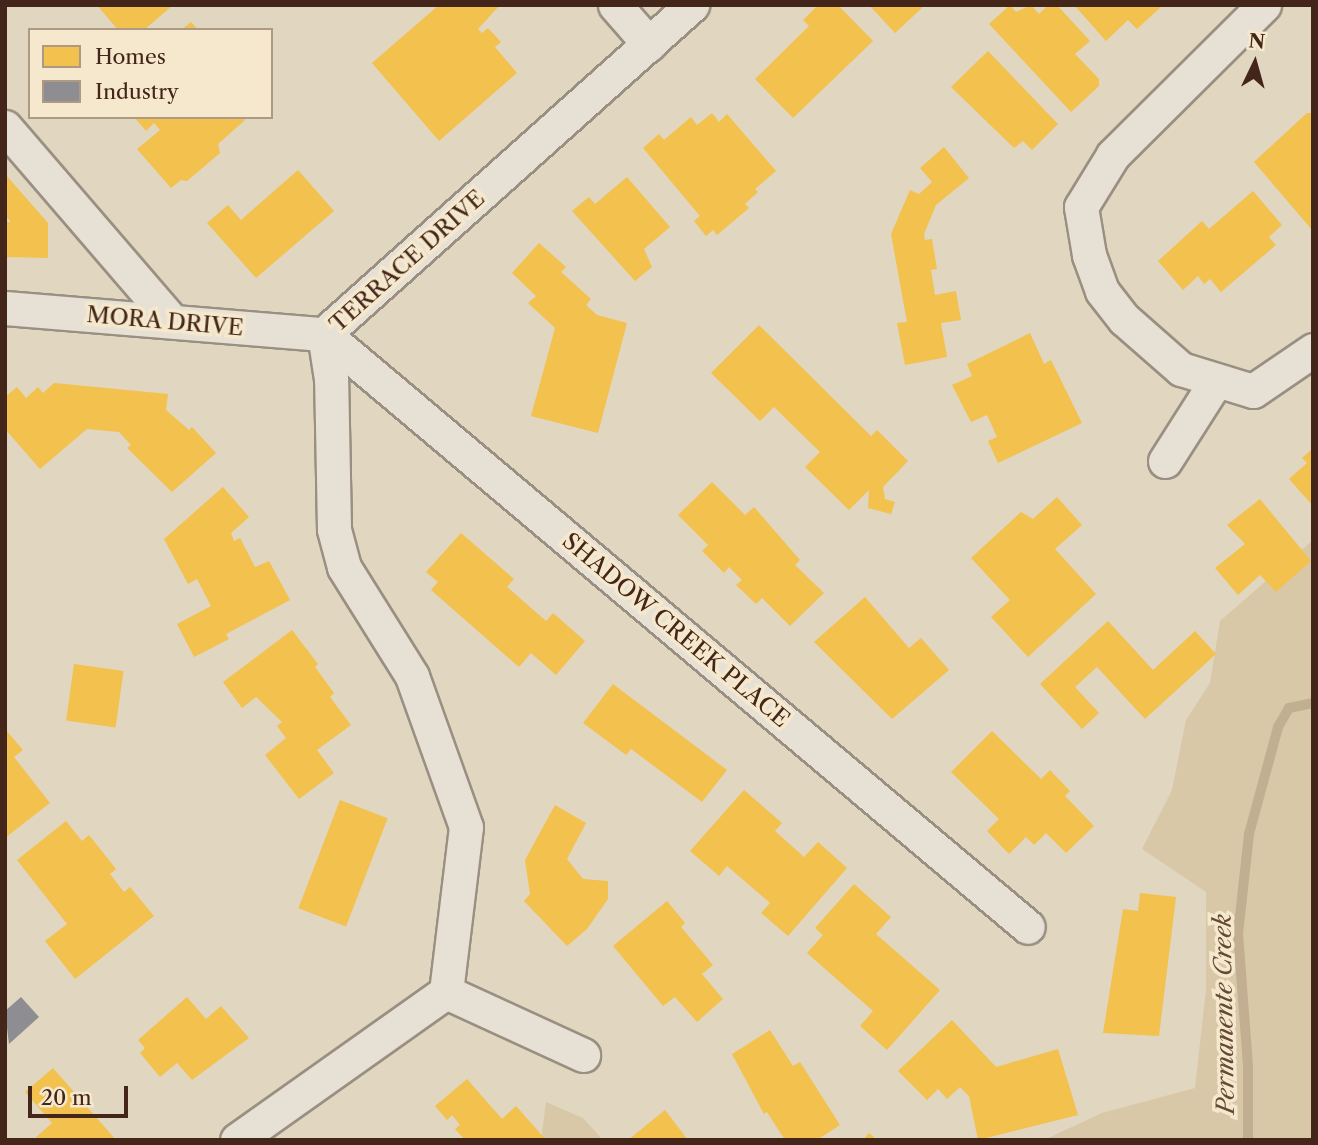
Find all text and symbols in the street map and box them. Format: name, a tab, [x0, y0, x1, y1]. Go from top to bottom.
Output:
legend	[28, 28, 273, 119]
north arrow	[1220, 28, 1290, 98]
text: N	[1248, 29, 1266, 54]
text: Homes	[95, 44, 166, 69]
text: Industry	[95, 79, 179, 104]
street label: TERRACE DRIVE	[324, 184, 490, 338]
street label: MORA DRIVE	[85, 300, 245, 342]
street label: SHADOW CREEK PLACE	[556, 526, 796, 734]
water label: Permanente Creek	[1208, 914, 1240, 1114]
scale bar	[32, 1072, 131, 1116]
text: 20 m	[41, 1085, 92, 1110]

